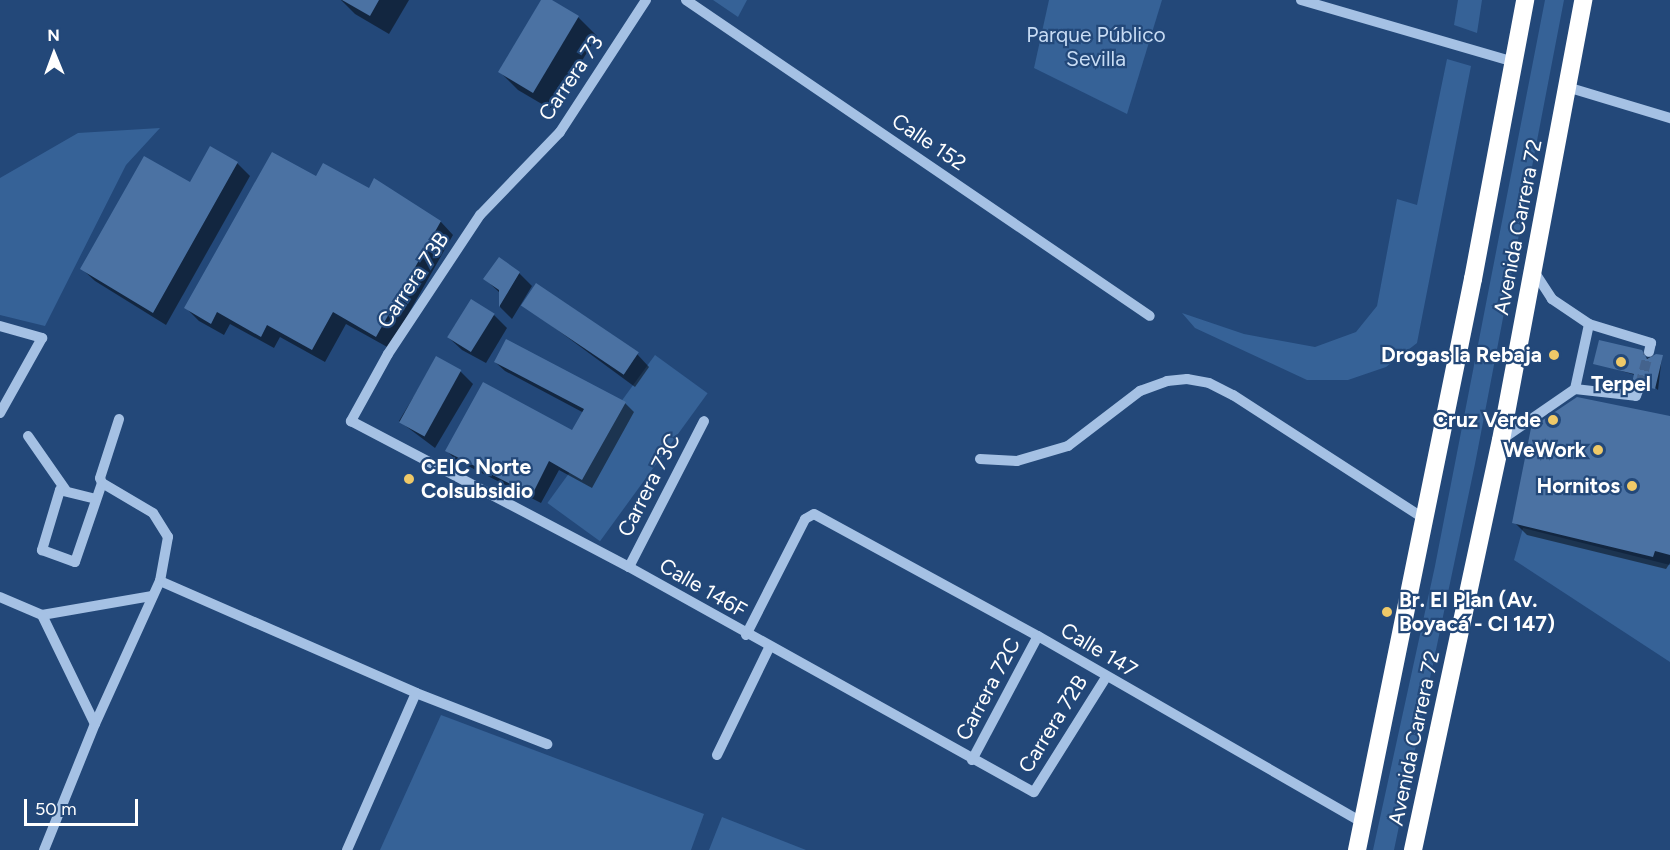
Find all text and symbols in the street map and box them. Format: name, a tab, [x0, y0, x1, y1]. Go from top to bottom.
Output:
park label: Parque Público Sevilla	[1026, 22, 1166, 72]
north arrow	[24, 24, 84, 84]
text: N	[47, 26, 60, 45]
street label: Carrera 73	[533, 31, 609, 125]
street label: Calle 152	[887, 108, 971, 176]
street label: Avenida Carrera 72	[1489, 137, 1547, 317]
street label: Carrera 73B	[372, 227, 454, 333]
place label: Drogas la Rebaja	[1381, 342, 1542, 368]
marker: Drogas la Rebaja	[1547, 348, 1561, 362]
marker: Terpel	[1614, 355, 1628, 369]
place label: Terpel	[1591, 371, 1651, 397]
place label: Cruz Verde	[1433, 407, 1541, 433]
marker: Cruz Verde	[1546, 413, 1560, 427]
street label: Carrera 73C	[612, 429, 686, 541]
place label: WeWork	[1503, 437, 1586, 463]
marker: WeWork	[1591, 443, 1605, 457]
place label: CEIC Norte Colsubsidio	[421, 454, 533, 504]
marker: CEIC Norte Colsubsidio	[402, 472, 416, 486]
place label: Hornitos	[1536, 473, 1620, 499]
marker: Hornitos	[1625, 479, 1639, 493]
street label: Calle 146F	[655, 553, 751, 623]
place label: Br. El Plan (Av. Boyacá - Cl 147)	[1399, 587, 1555, 637]
marker: Br. El Plan (Av. Boyacá - Cl 147)	[1380, 605, 1394, 619]
street label: Calle 147	[1056, 617, 1142, 683]
street label: Carrera 72C	[950, 633, 1026, 745]
street label: Avenida Carrera 72	[1383, 648, 1445, 828]
street label: Carrera 72B	[1013, 671, 1093, 777]
scale bar	[27, 787, 141, 825]
text: 50 m	[35, 798, 77, 820]

